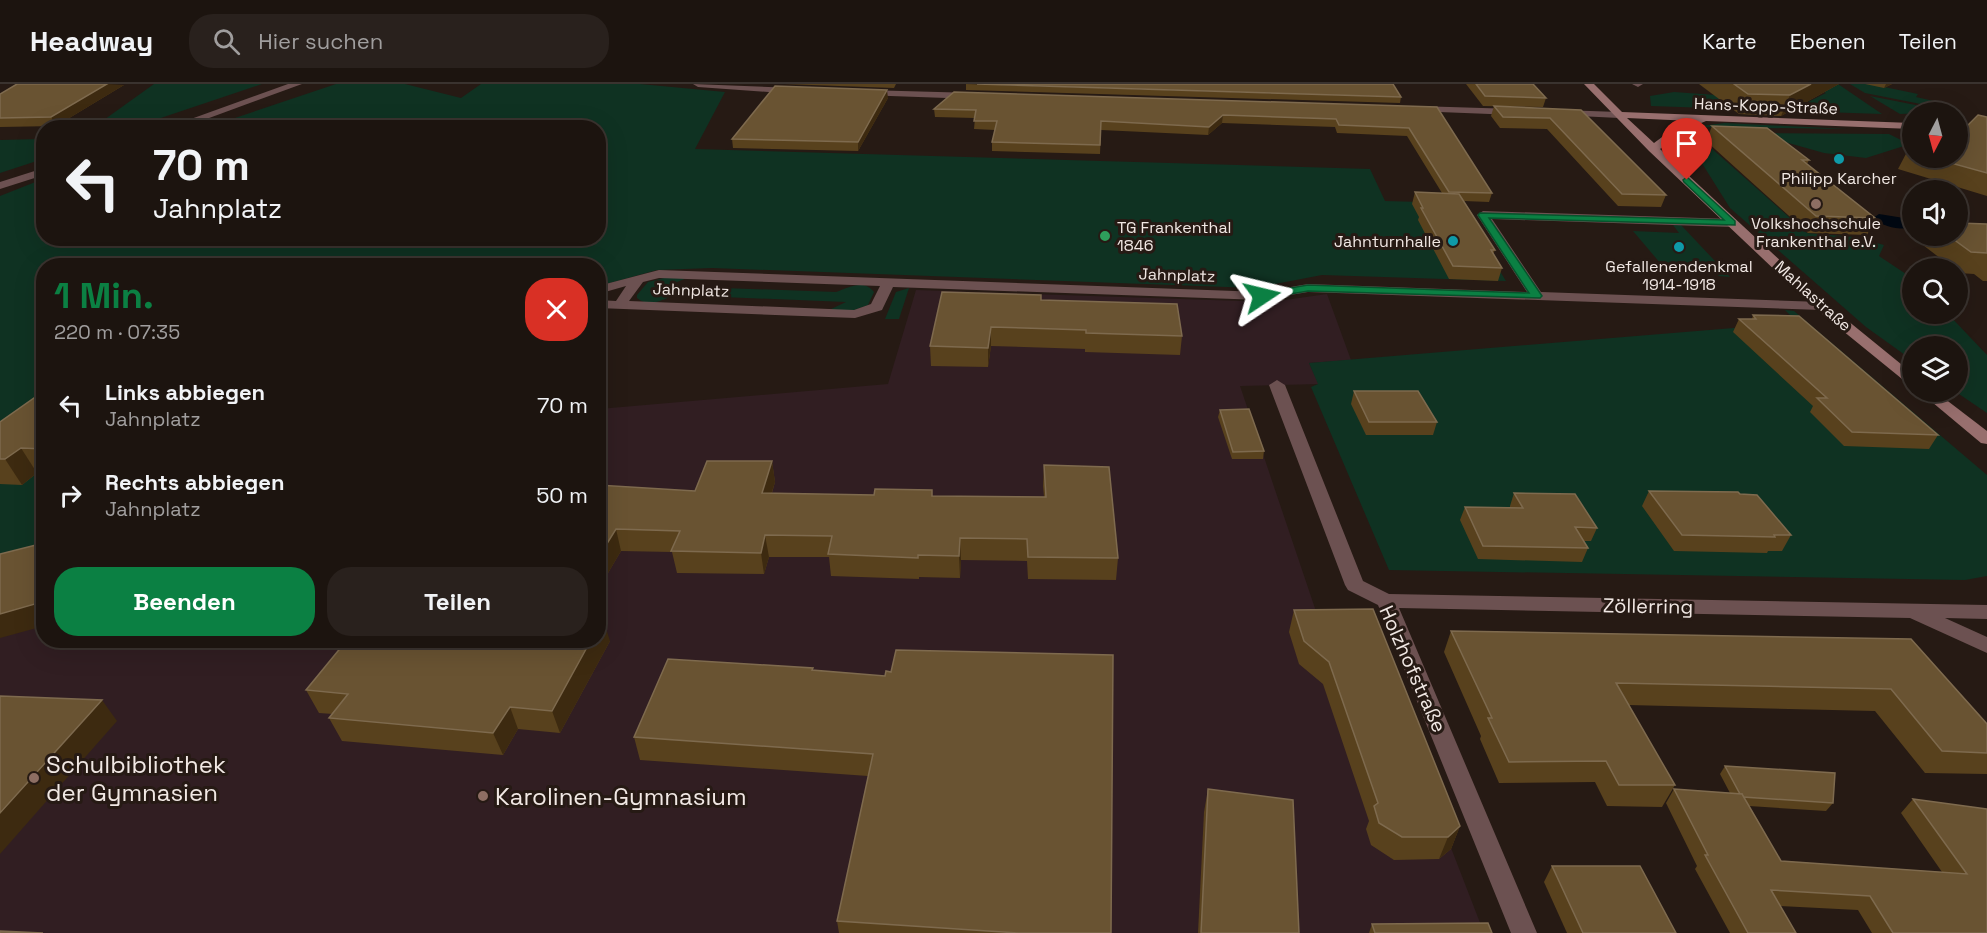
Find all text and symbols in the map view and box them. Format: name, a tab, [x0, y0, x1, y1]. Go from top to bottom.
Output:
search box	[189, 14, 609, 68]
text: Headway	[30, 23, 153, 59]
icon: search	[210, 25, 243, 58]
text: Hier suchen	[258, 27, 383, 55]
text: Karte	[1702, 28, 1757, 55]
text: Ebenen	[1790, 28, 1866, 55]
text: Teilen	[1899, 28, 1957, 55]
street label: Hans-Kopp-Straße	[1694, 93, 1838, 119]
north arrow	[1902, 102, 1968, 168]
map controls	[1902, 102, 1968, 402]
pin	[1661, 118, 1712, 180]
icon: arrive	[1670, 127, 1703, 160]
text: 70 m	[153, 139, 250, 192]
icon: left	[54, 144, 132, 222]
marker: Philipp Karcher	[1832, 152, 1846, 166]
place label: Philipp Karcher	[1781, 168, 1897, 189]
button: sound	[1902, 180, 1968, 246]
text: Jahnplatz	[153, 191, 282, 226]
marker: Volkshochschule Frankenthal e.V.	[1809, 197, 1823, 211]
place label: Volkshochschule Frankenthal e.V.	[1751, 213, 1881, 252]
place label: TG Frankenthal 1846	[1117, 217, 1232, 256]
marker: TG Frankenthal 1846	[1098, 229, 1112, 243]
place label: Jahnturnhalle	[1334, 231, 1441, 252]
marker: Jahnturnhalle	[1446, 234, 1460, 248]
marker: Gefallenendenkmal 1914-1918	[1672, 240, 1686, 254]
place label: Gefallenendenkmal 1914-1918	[1605, 256, 1753, 295]
street label: Mahlastraße	[1770, 256, 1856, 336]
button: search	[1902, 258, 1968, 324]
street label: Jahnplatz	[1138, 263, 1216, 287]
position arrow	[1230, 264, 1294, 328]
text: 1 Min.	[54, 273, 154, 319]
button: close	[525, 278, 588, 341]
street label: Jahnplatz	[652, 278, 730, 302]
text: 220 m · 07:35	[54, 319, 180, 345]
button: layers	[1902, 336, 1968, 402]
text: Links abbiegen	[105, 378, 265, 406]
icon: left	[54, 389, 87, 422]
text: 70 m	[537, 391, 588, 419]
text: Jahnplatz	[105, 406, 201, 432]
text: Rechts abbiegen	[105, 468, 285, 496]
icon: right	[54, 479, 87, 512]
text: 50 m	[536, 481, 588, 509]
text: Jahnplatz	[105, 496, 201, 522]
button: Beenden	[54, 567, 315, 636]
button: Teilen	[327, 567, 588, 636]
street label: Zöllerring	[1603, 592, 1693, 620]
street label: Holzhofstraße	[1373, 601, 1453, 737]
place label: Schulbibliothek der Gymnasien	[46, 749, 226, 808]
marker: Schulbibliothek der Gymnasien	[27, 771, 41, 785]
place label: Karolinen-Gymnasium	[495, 781, 747, 812]
marker: Karolinen-Gymnasium	[476, 789, 490, 803]

